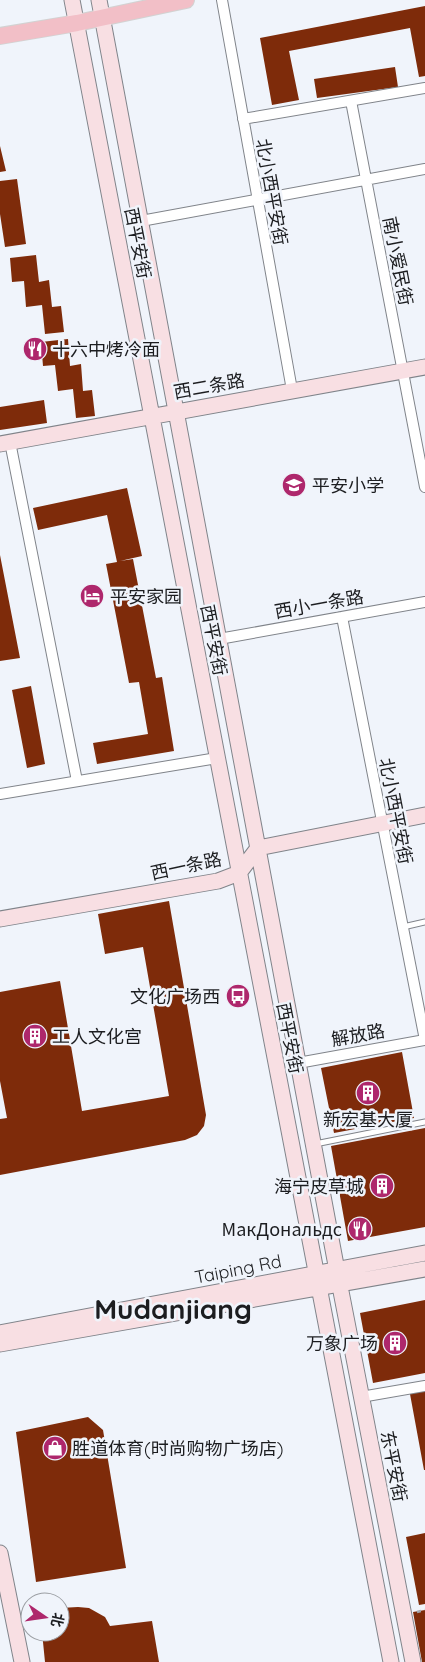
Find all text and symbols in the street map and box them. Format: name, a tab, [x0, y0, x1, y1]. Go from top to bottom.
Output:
street label: 北小西平安街	[251, 137, 293, 247]
street label: 西平安街	[120, 205, 156, 281]
street label: 南小爱民街	[378, 215, 418, 307]
restaurant icon: 十六中烤冷面	[22, 336, 48, 362]
place label: 十六中烤冷面	[52, 338, 160, 361]
street label: 西二条路	[172, 368, 246, 404]
school or university icon: 平安小学	[281, 472, 307, 498]
place label: 平安小学	[312, 474, 384, 497]
hotel icon: 平安家园	[79, 583, 105, 609]
place label: 平安家园	[110, 585, 182, 608]
street label: 西小一条路	[273, 585, 365, 623]
street label: 西平安街	[196, 602, 232, 678]
street label: 北小西平安街	[374, 756, 418, 866]
street label: 西一条路	[148, 847, 224, 885]
bus stop icon: 文化广场西	[225, 983, 251, 1009]
place label: 文化广场西	[130, 985, 220, 1008]
street label: 西平安街	[272, 1000, 308, 1076]
street label: 解放路	[329, 1019, 387, 1051]
building icon: 工人文化宫	[22, 1023, 48, 1049]
place label: 工人文化宫	[52, 1025, 142, 1048]
building icon: 新宏基大厦	[355, 1080, 381, 1106]
place label: 新宏基大厦	[323, 1108, 413, 1131]
building icon: 海宁皮草城	[369, 1173, 395, 1199]
place label: 海宁皮草城	[274, 1175, 364, 1198]
restaurant icon: МакДональдс	[347, 1216, 373, 1242]
place label: МакДональдс	[222, 1218, 342, 1241]
street label: Taiping Rd	[193, 1249, 283, 1289]
district label: Mudanjiang	[94, 1291, 252, 1326]
building icon: 万象广场	[382, 1330, 408, 1356]
place label: 万象广场	[306, 1332, 378, 1355]
street label: 东平安街	[376, 1428, 412, 1504]
shop icon: 胜道体育(时尚购物广场店)	[42, 1435, 68, 1461]
place label: 胜道体育(时尚购物广场店)	[72, 1437, 283, 1460]
north arrow	[20, 1592, 70, 1642]
text: 北	[47, 1611, 68, 1629]

